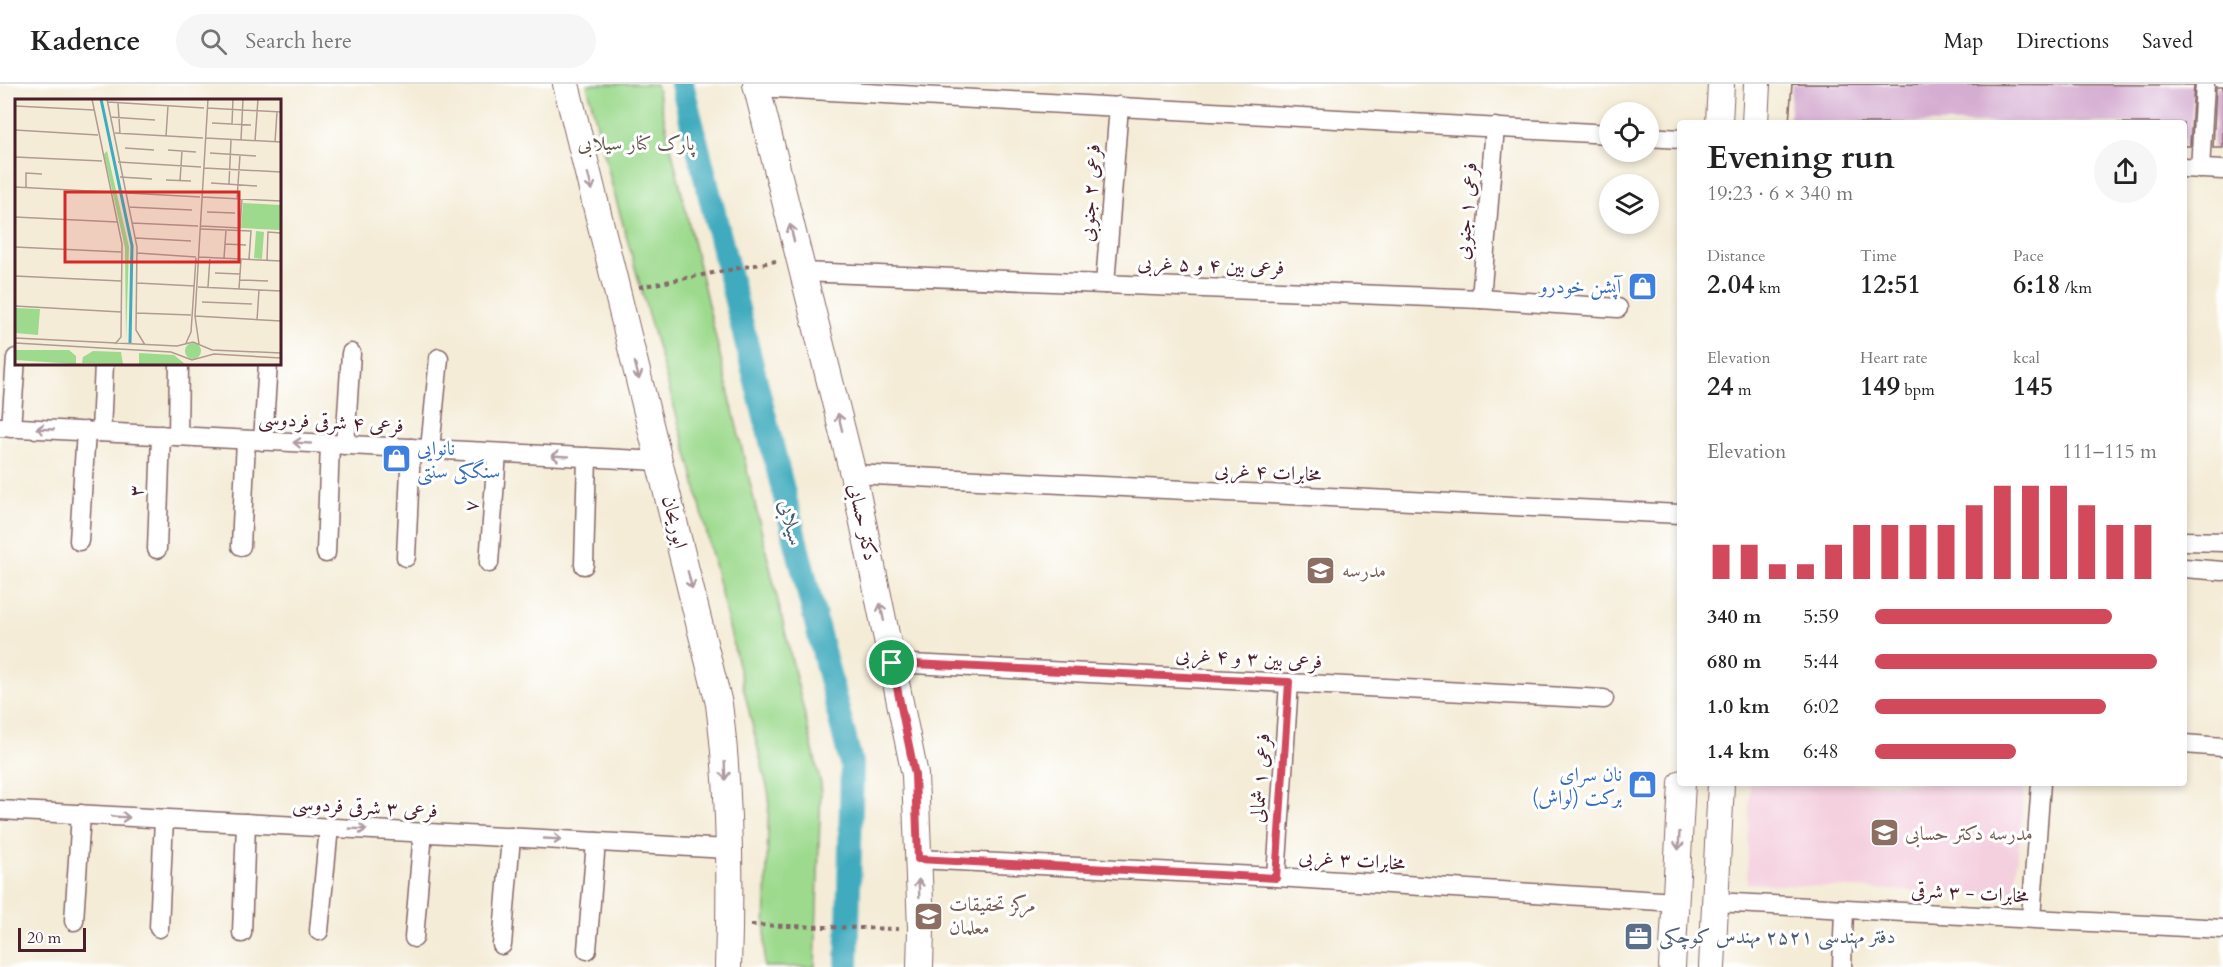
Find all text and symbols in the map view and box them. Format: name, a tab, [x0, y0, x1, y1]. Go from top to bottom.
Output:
search box	[176, 14, 596, 68]
text: Kadence	[30, 22, 140, 60]
icon: search	[197, 25, 230, 58]
text: Search here	[245, 26, 352, 56]
text: Map	[1943, 27, 1983, 56]
text: Directions	[2016, 27, 2109, 56]
text: Saved	[2142, 27, 2193, 56]
inset map	[15, 99, 280, 364]
map controls	[1599, 102, 1659, 234]
button: locate	[1599, 102, 1659, 162]
park label: پارک کنار سیلابی	[578, 130, 696, 158]
text: Evening run	[1707, 135, 1895, 180]
button: share	[2094, 140, 2157, 203]
street label: فرعی ۲ جنوبی	[1073, 143, 1108, 243]
street label: فرعی ۱ جنوبی	[1448, 161, 1485, 261]
one-way arrow	[585, 172, 597, 191]
button: layers	[1599, 174, 1659, 234]
text: 19:23 · 6 × 340 m	[1707, 180, 1853, 207]
one-way arrow	[785, 223, 797, 242]
text: Distance	[1707, 245, 1765, 267]
text: Time	[1860, 245, 1897, 267]
text: Pace	[2013, 245, 2044, 267]
street label: فرعی بین ۴ و ۵ غربی	[1137, 249, 1285, 282]
text: 2.04	[1707, 267, 1755, 302]
text: 12:51	[1860, 267, 1921, 302]
text: 6:18	[2013, 267, 2061, 302]
shop icon: آپشن خودرو	[1626, 270, 1658, 302]
place label: آپشن خودرو	[1538, 273, 1624, 300]
text: km	[1755, 277, 1781, 299]
text: /km	[2061, 277, 2092, 299]
text: Elevation	[1707, 347, 1771, 369]
text: Heart rate	[1860, 347, 1928, 369]
text: kcal	[2013, 347, 2040, 369]
one-way arrow	[632, 361, 644, 380]
text: 24	[1707, 369, 1734, 404]
text: 149	[1860, 369, 1900, 404]
text: 145	[2013, 369, 2053, 404]
text: m	[1734, 379, 1751, 401]
text: bpm	[1900, 379, 1935, 401]
street label: فرعی ۴ شرقی فردوسی	[258, 405, 404, 440]
one-way arrow	[834, 412, 846, 431]
one-way arrow	[35, 424, 55, 435]
place label: نانوایی سنگکی سنتی	[417, 435, 500, 486]
one-way arrow	[293, 437, 313, 448]
text: Elevation	[1707, 438, 1786, 465]
text: 111–115 m	[2062, 438, 2157, 465]
shop icon: نانوایی سنگکی سنتی	[380, 443, 412, 475]
one-way arrow	[550, 450, 570, 461]
street label: مخابرات ۴ غربی	[1214, 456, 1322, 489]
street label: دکتر حسابی	[841, 481, 884, 563]
street label: ۳	[122, 485, 150, 497]
street label: ابوریحان	[655, 493, 695, 551]
water label: سیلابی	[771, 497, 811, 549]
street label: ۷	[457, 499, 485, 513]
school or university icon: مدرسه	[1305, 554, 1337, 586]
place label: مدرسه	[1342, 557, 1386, 584]
one-way arrow	[684, 570, 696, 589]
one-way arrow	[876, 603, 887, 622]
text: 340 m	[1707, 603, 1762, 630]
text: 5:59	[1803, 603, 1839, 630]
pin	[866, 637, 917, 688]
street label: فرعی بین ۳ و ۴ غربی	[1175, 641, 1323, 676]
icon: arrive	[875, 646, 908, 679]
text: 680 m	[1707, 648, 1762, 675]
text: 5:44	[1803, 648, 1839, 675]
text: 1.0 km	[1707, 693, 1770, 720]
text: 6:02	[1803, 693, 1839, 720]
street label: فرعی ۱ شمالی	[1243, 732, 1277, 824]
text: 1.4 km	[1707, 738, 1770, 765]
text: 6:48	[1803, 738, 1839, 765]
one-way arrow	[720, 761, 731, 781]
place label: نان سرای برکت (لواش)	[1532, 761, 1622, 811]
shop icon: نان سرای برکت (لواش)	[1627, 769, 1659, 801]
street label: فرعی ۳ شرقی فردوسی	[292, 790, 438, 825]
one-way arrow	[111, 811, 131, 822]
school or university icon: مدرسه دکتر حسابی	[1868, 817, 1900, 849]
place label: مدرسه دکتر حسابی	[1905, 820, 2033, 848]
one-way arrow	[348, 824, 367, 835]
one-way arrow	[1673, 831, 1684, 851]
one-way arrow	[542, 834, 562, 845]
street label: مخابرات ۳ غربی	[1298, 843, 1406, 878]
street label: مخابرات - ۳ شرقی	[1910, 876, 2030, 910]
one-way arrow	[914, 878, 925, 898]
place label: مرکز تحقیقات معلمان	[949, 891, 1036, 941]
school or university icon: مرکز تحقیقات معلمان	[912, 900, 944, 932]
office icon: دفتر مهندسی ۲۵۲۱ مهندس کوچکی	[1622, 920, 1654, 952]
place label: دفتر مهندسی ۲۵۲۱ مهندس کوچکی	[1659, 923, 1896, 951]
scale bar	[18, 925, 86, 952]
text: 20 m	[27, 927, 61, 949]

